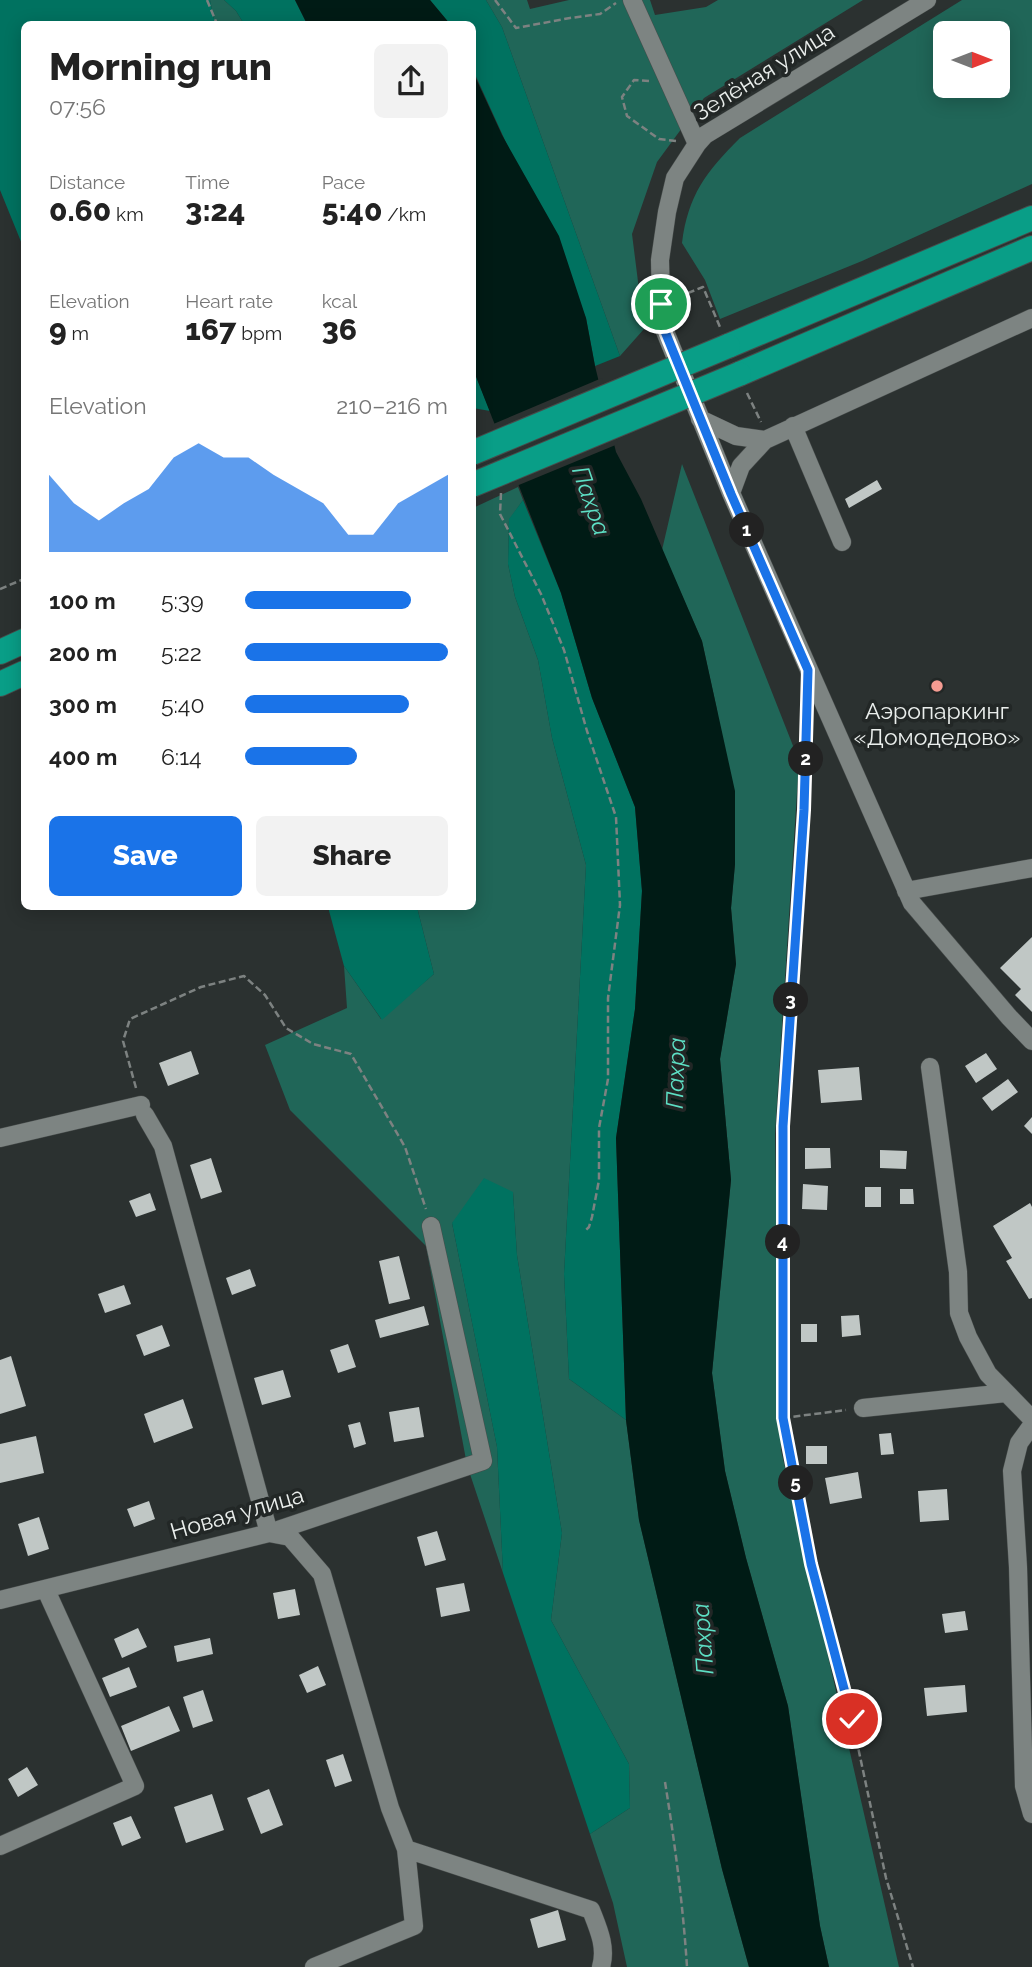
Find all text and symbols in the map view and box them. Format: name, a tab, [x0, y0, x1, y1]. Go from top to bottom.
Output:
street label: Зелёная улица	[688, 18, 839, 126]
north arrow	[933, 21, 1010, 98]
map controls	[933, 21, 1010, 98]
text: Morning run	[49, 44, 272, 89]
button: share	[374, 44, 448, 118]
text: 07:56	[49, 93, 106, 120]
text: Distance	[49, 171, 125, 193]
text: Time	[185, 171, 230, 193]
text: Pace	[322, 171, 365, 193]
text: 0.60	[49, 193, 111, 228]
text: 3:24	[185, 193, 245, 228]
text: 5:40	[322, 193, 382, 228]
text: km	[111, 203, 144, 225]
text: /km	[382, 203, 426, 225]
pin	[631, 274, 691, 334]
icon: arrive	[642, 285, 680, 323]
text: Elevation	[49, 290, 130, 312]
text: Heart rate	[185, 290, 273, 312]
text: kcal	[322, 290, 357, 312]
text: 9	[49, 312, 67, 347]
text: 167	[185, 312, 236, 347]
text: 36	[322, 312, 357, 347]
text: m	[67, 322, 89, 344]
text: bpm	[236, 322, 282, 344]
text: Elevation	[49, 392, 147, 419]
text: 210–216 m	[336, 392, 448, 419]
water label: Пахра	[566, 462, 617, 539]
pin: 1	[730, 512, 764, 548]
text: 1	[742, 518, 751, 540]
text: 100 m	[49, 587, 116, 614]
text: 5:39	[161, 587, 204, 614]
text: 200 m	[49, 639, 117, 666]
text: 5:22	[161, 639, 202, 666]
marker: Аэропаркинг «Домодедово»	[929, 678, 945, 694]
text: 300 m	[49, 691, 117, 718]
text: 5:40	[161, 691, 205, 718]
place label: Аэропаркинг «Домодедово»	[854, 697, 1020, 750]
pin: 2	[788, 742, 824, 776]
text: 400 m	[49, 743, 117, 770]
text: 6:14	[161, 743, 202, 770]
text: 2	[800, 747, 811, 769]
button: Save	[49, 816, 242, 896]
button: Share	[256, 816, 448, 896]
pin: 3	[774, 982, 808, 1018]
text: 3	[785, 988, 796, 1010]
water label: Пахра	[660, 1037, 691, 1109]
pin: 4	[766, 1224, 800, 1260]
text: 4	[777, 1230, 788, 1252]
pin: 5	[778, 1466, 814, 1500]
text: 5	[790, 1471, 801, 1493]
street label: Новая улица	[167, 1481, 307, 1544]
water label: Пахра	[686, 1602, 719, 1676]
pin	[822, 1689, 882, 1749]
icon: check	[833, 1700, 871, 1738]

